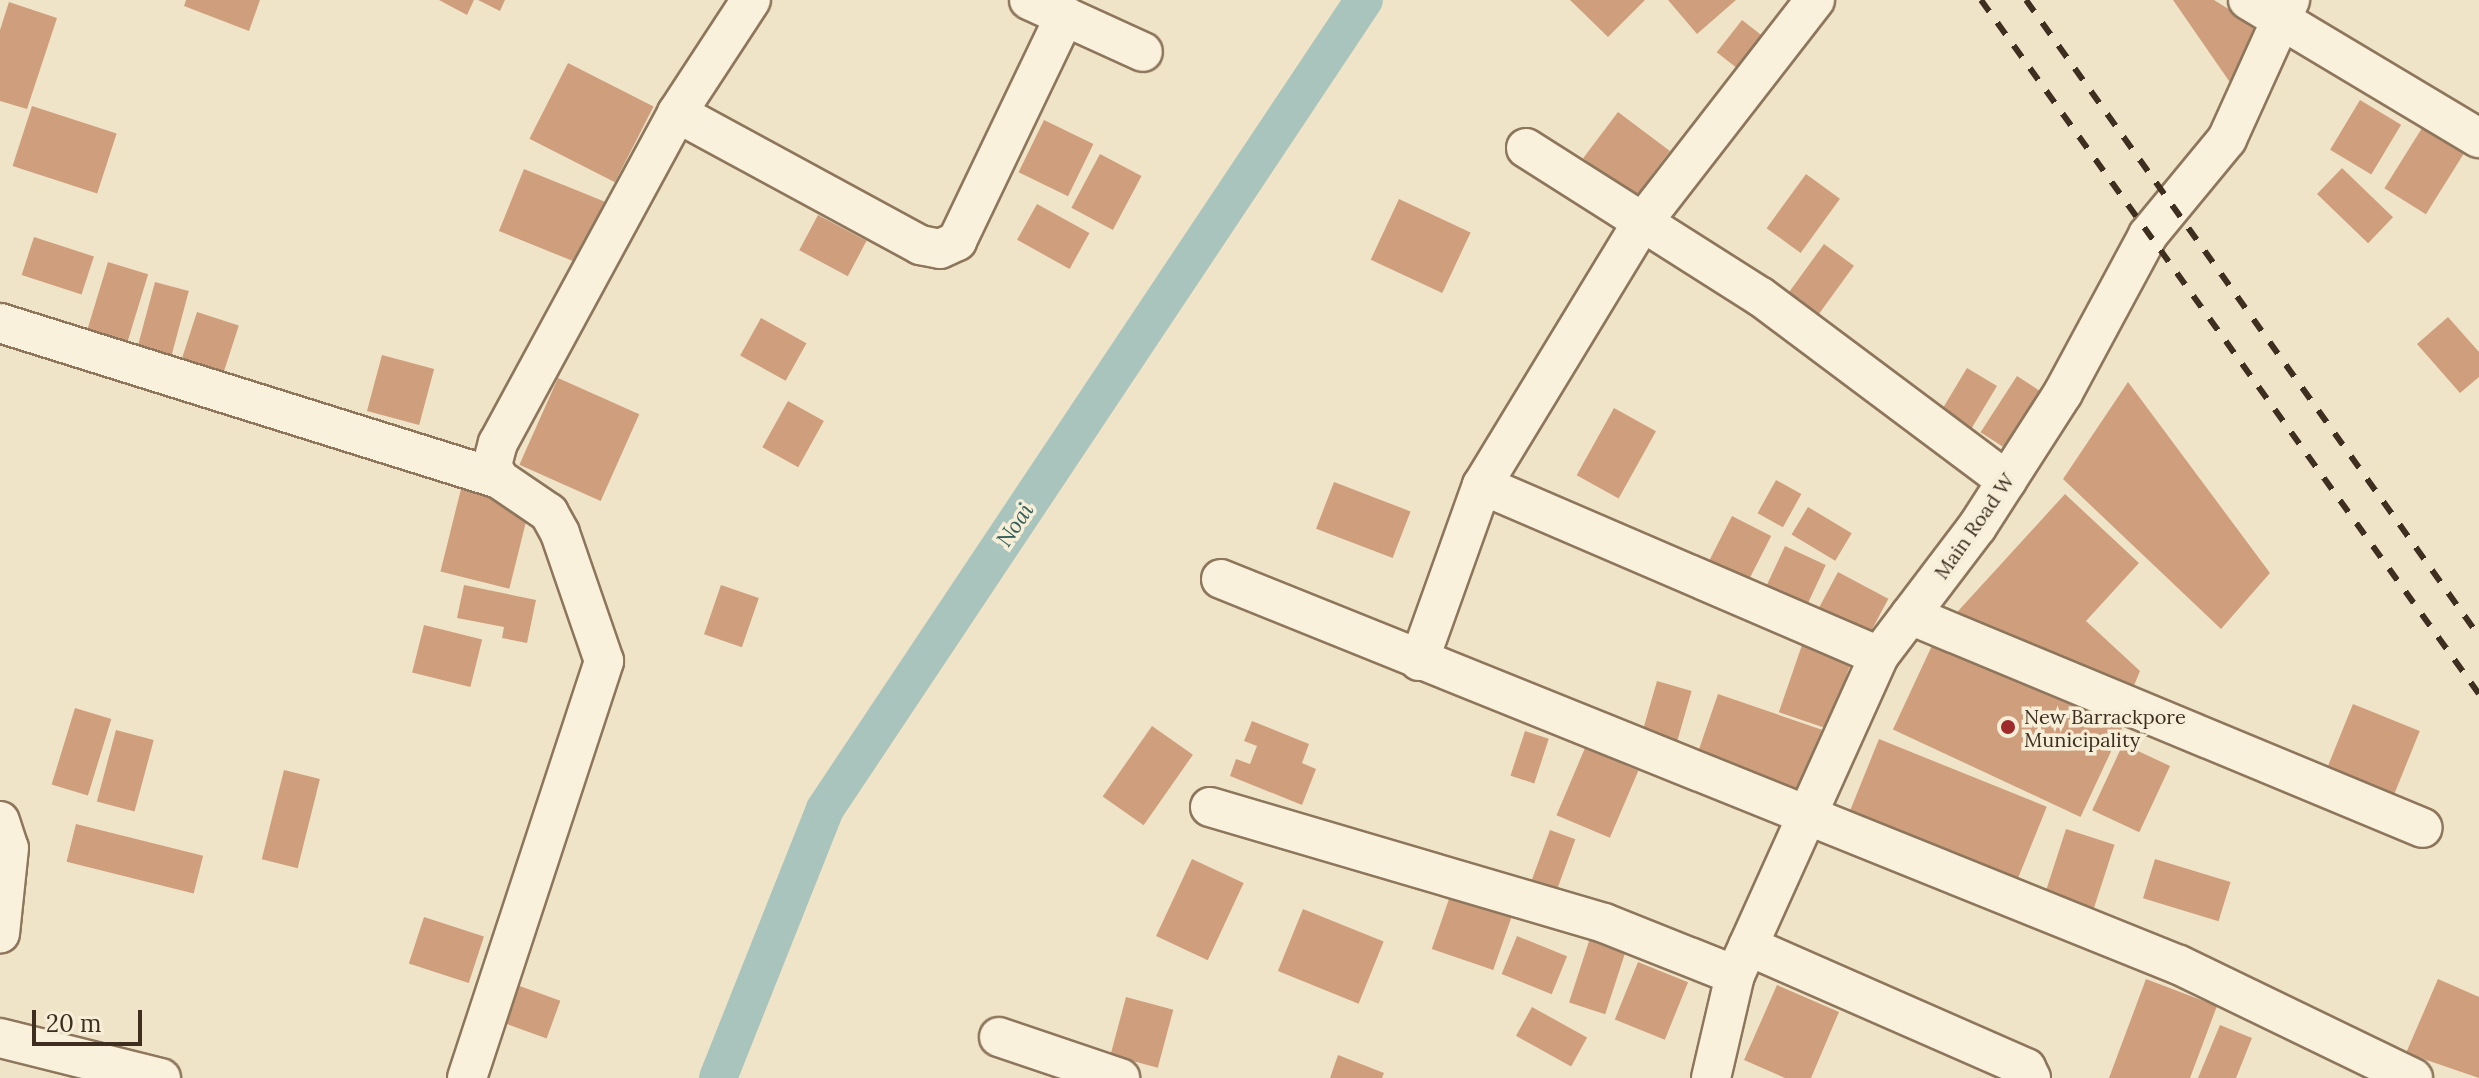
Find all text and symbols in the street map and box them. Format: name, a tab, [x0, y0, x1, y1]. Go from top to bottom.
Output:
street label: Main Road W	[1929, 469, 2019, 583]
water label: Noai	[991, 498, 1039, 552]
place label: New Barrackpore Municipality	[2024, 704, 2186, 751]
marker: New Barrackpore Municipality	[1999, 718, 2017, 736]
scale bar	[36, 994, 146, 1044]
text: 20 m	[46, 1008, 102, 1039]

